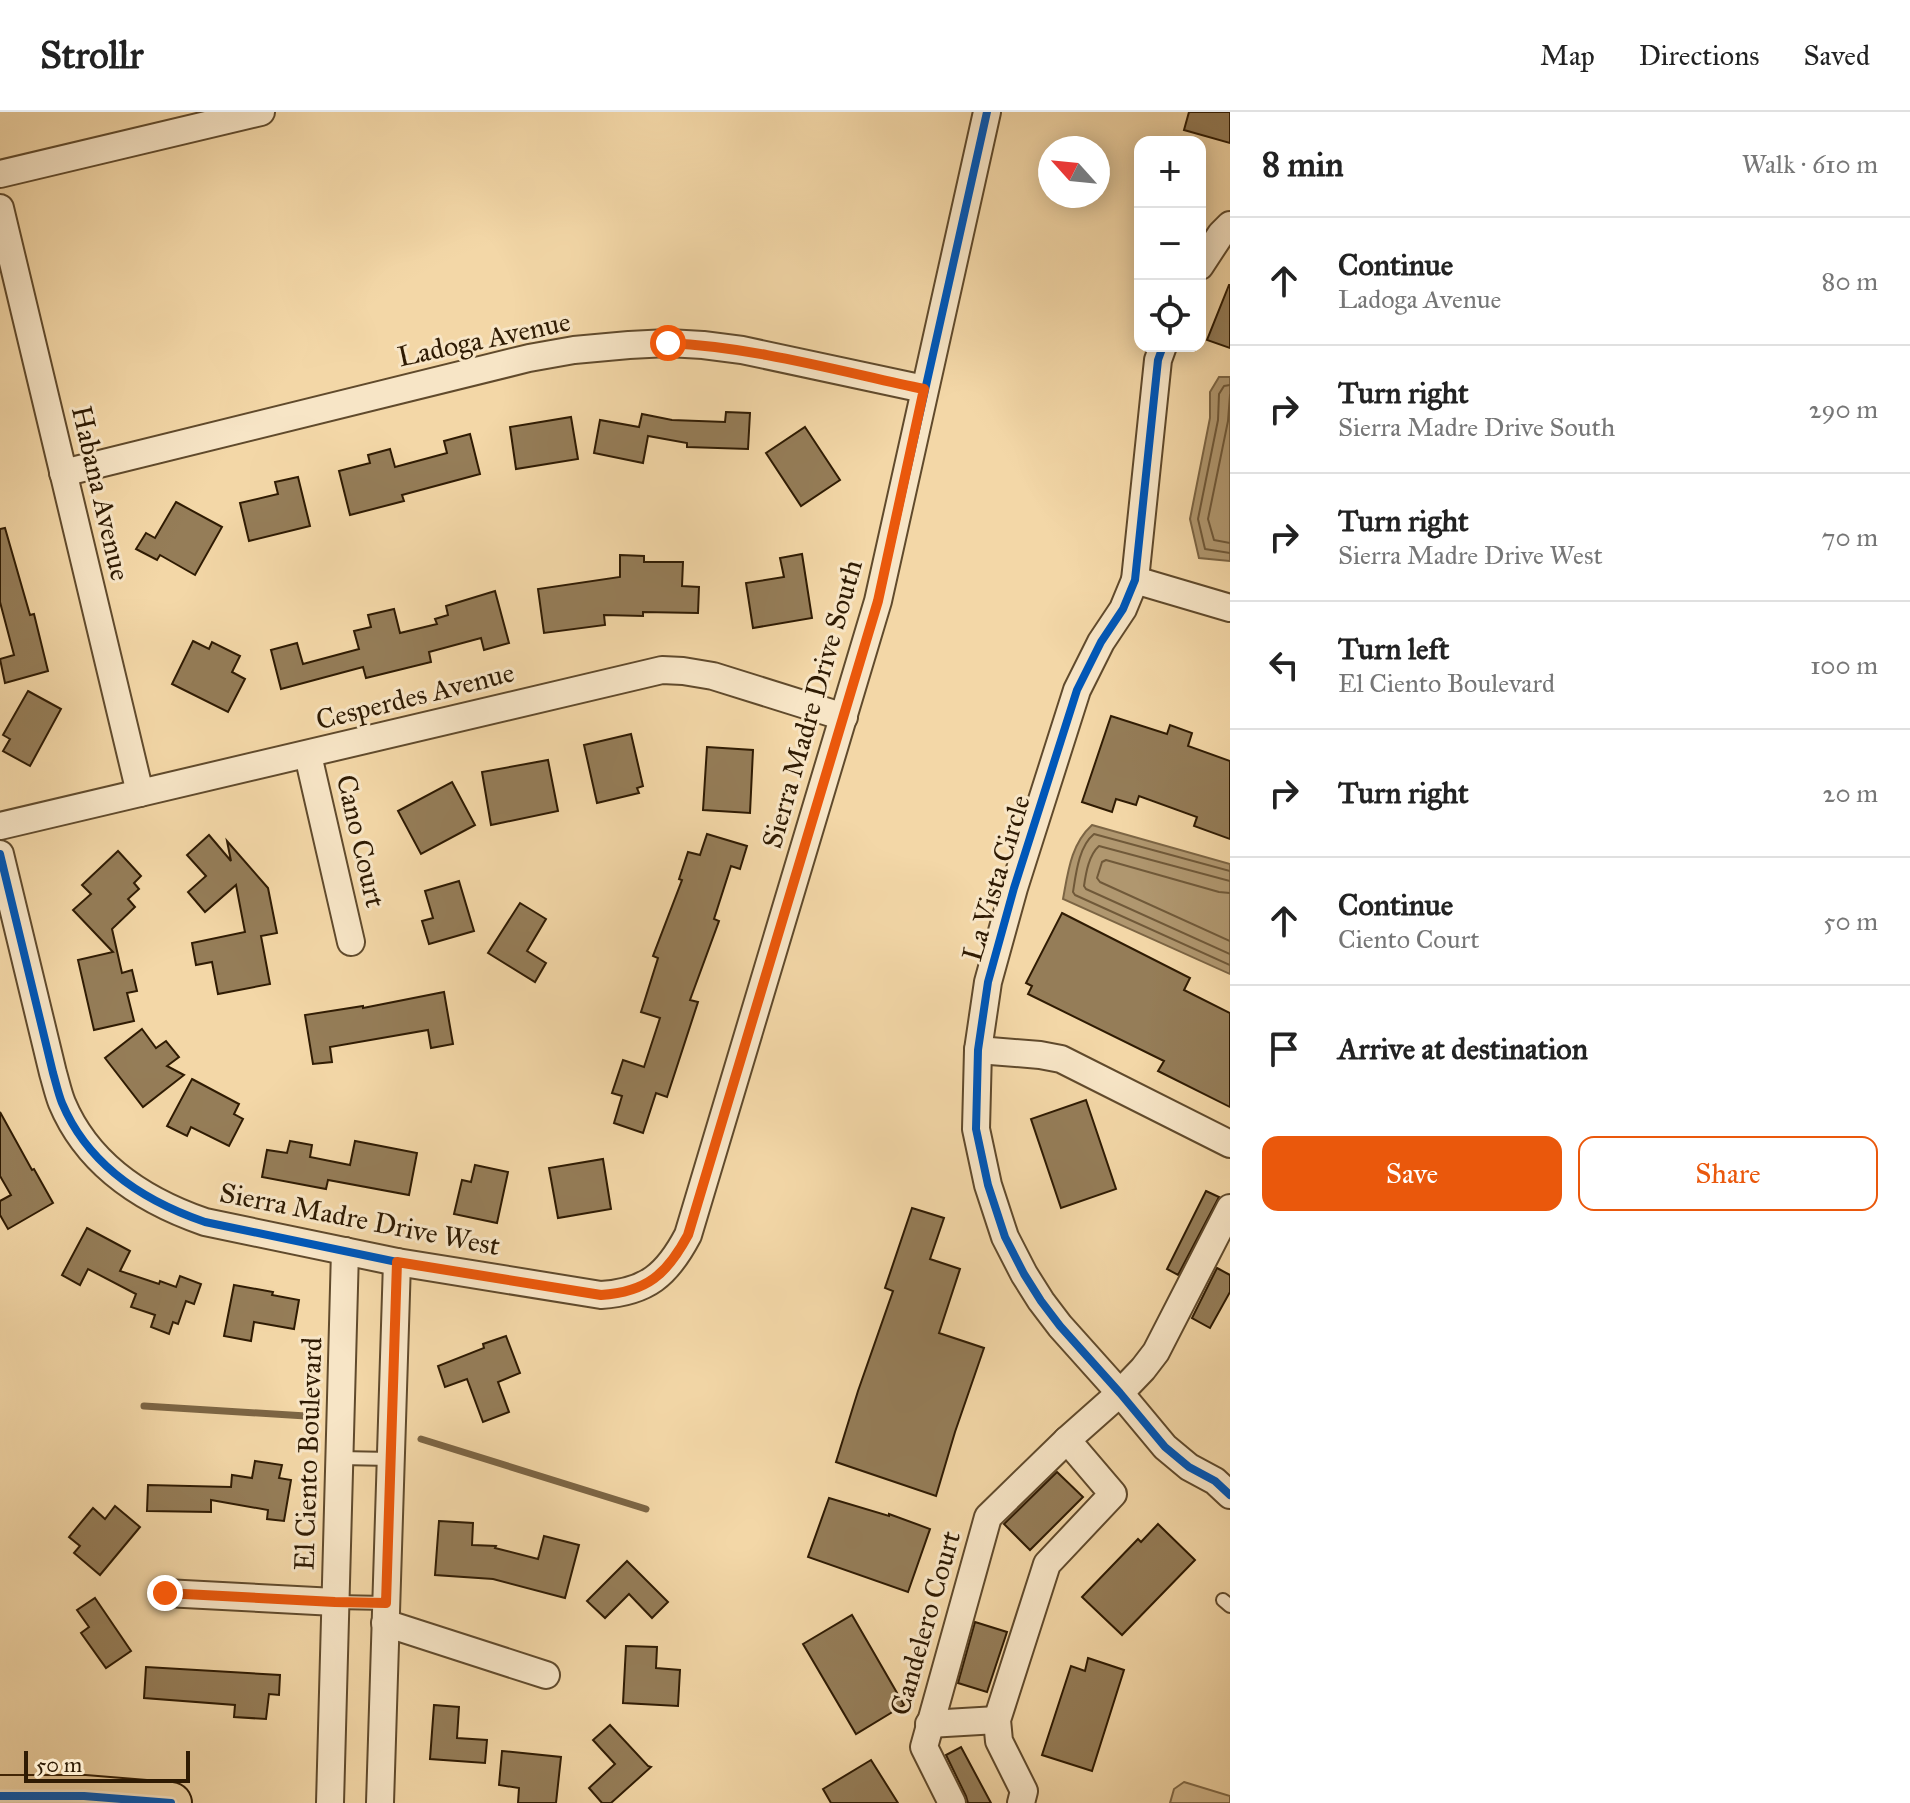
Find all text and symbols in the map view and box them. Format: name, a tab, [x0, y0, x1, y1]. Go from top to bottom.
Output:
text: Strollr	[40, 32, 143, 78]
text: Map	[1540, 38, 1595, 73]
text: Directions	[1639, 38, 1760, 73]
text: Saved	[1804, 38, 1870, 73]
north arrow	[1038, 136, 1110, 208]
map controls	[1134, 136, 1206, 352]
button: +	[1134, 136, 1206, 208]
text: 8 min	[1262, 144, 1344, 185]
text: Walk · 610 m	[1742, 148, 1878, 180]
button: −	[1134, 208, 1206, 280]
text: Continue	[1338, 247, 1453, 283]
icon: ahead	[1262, 259, 1306, 303]
text: 80 m	[1822, 265, 1878, 297]
button: locate	[1134, 280, 1206, 352]
text: Ladoga Avenue	[1338, 283, 1501, 315]
street label: Ladoga Avenue	[394, 304, 574, 374]
route start	[650, 325, 686, 361]
text: Turn right	[1338, 375, 1469, 411]
icon: right	[1262, 387, 1306, 431]
text: 290 m	[1809, 393, 1878, 425]
street label: Habana Avenue	[64, 402, 138, 584]
text: Sierra Madre Drive South	[1338, 411, 1615, 443]
text: Turn right	[1338, 503, 1469, 539]
icon: right	[1262, 515, 1306, 559]
text: 70 m	[1822, 521, 1878, 553]
text: Sierra Madre Drive West	[1338, 539, 1603, 571]
street label: Sierra Madre Drive South	[754, 555, 870, 852]
text: Turn left	[1338, 631, 1449, 667]
icon: left	[1262, 643, 1306, 687]
text: 100 m	[1810, 649, 1878, 681]
street label: Cesperdes Avenue	[312, 654, 518, 738]
text: El Ciento Boulevard	[1338, 667, 1555, 699]
street label: Cano Court	[329, 771, 393, 911]
icon: right	[1262, 771, 1306, 815]
text: Turn right	[1338, 775, 1469, 811]
text: 20 m	[1823, 777, 1878, 809]
street label: La Vista Circle	[954, 791, 1038, 965]
text: Continue	[1338, 887, 1453, 923]
icon: ahead	[1262, 899, 1306, 943]
text: 50 m	[1823, 905, 1878, 937]
text: Ciento Court	[1338, 923, 1479, 955]
icon: arrive	[1262, 1027, 1306, 1071]
text: Arrive at destination	[1338, 1031, 1588, 1067]
button: Save	[1262, 1136, 1562, 1211]
button: Share	[1578, 1136, 1878, 1211]
street label: Sierra Madre Drive West	[217, 1175, 503, 1263]
street label: El Ciento Boulevard	[286, 1337, 330, 1571]
street label: Candelero Court	[882, 1527, 968, 1719]
route end	[147, 1575, 183, 1611]
scale bar	[24, 1747, 190, 1783]
text: 50 m	[36, 1751, 82, 1778]

